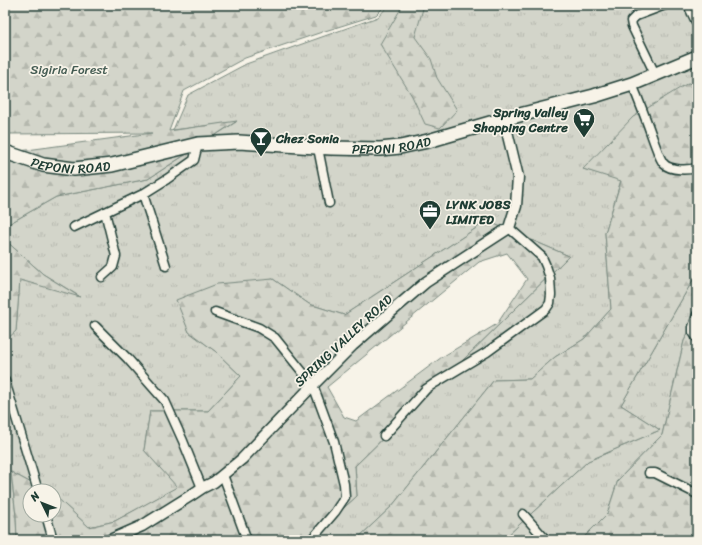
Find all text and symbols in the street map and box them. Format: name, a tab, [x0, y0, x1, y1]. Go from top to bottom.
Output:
park label: Sigiria Forest	[30, 58, 108, 81]
place label: Spring Valley Shopping Centre	[472, 101, 569, 139]
supermarket icon: Spring Valley Shopping Centre	[571, 106, 597, 139]
bar icon: Chez Sonia	[248, 125, 274, 158]
place label: Chez Sonia	[275, 127, 340, 150]
street label: PEPONI ROAD	[352, 130, 433, 161]
street label: PEPONI ROAD	[28, 151, 112, 181]
place label: LYNK JOBS LIMITED	[446, 193, 511, 231]
office icon: LYNK JOBS LIMITED	[417, 198, 443, 231]
street label: SPRING VALLEY ROAD	[289, 288, 398, 392]
north arrow	[22, 483, 62, 523]
text: N	[25, 487, 45, 507]

